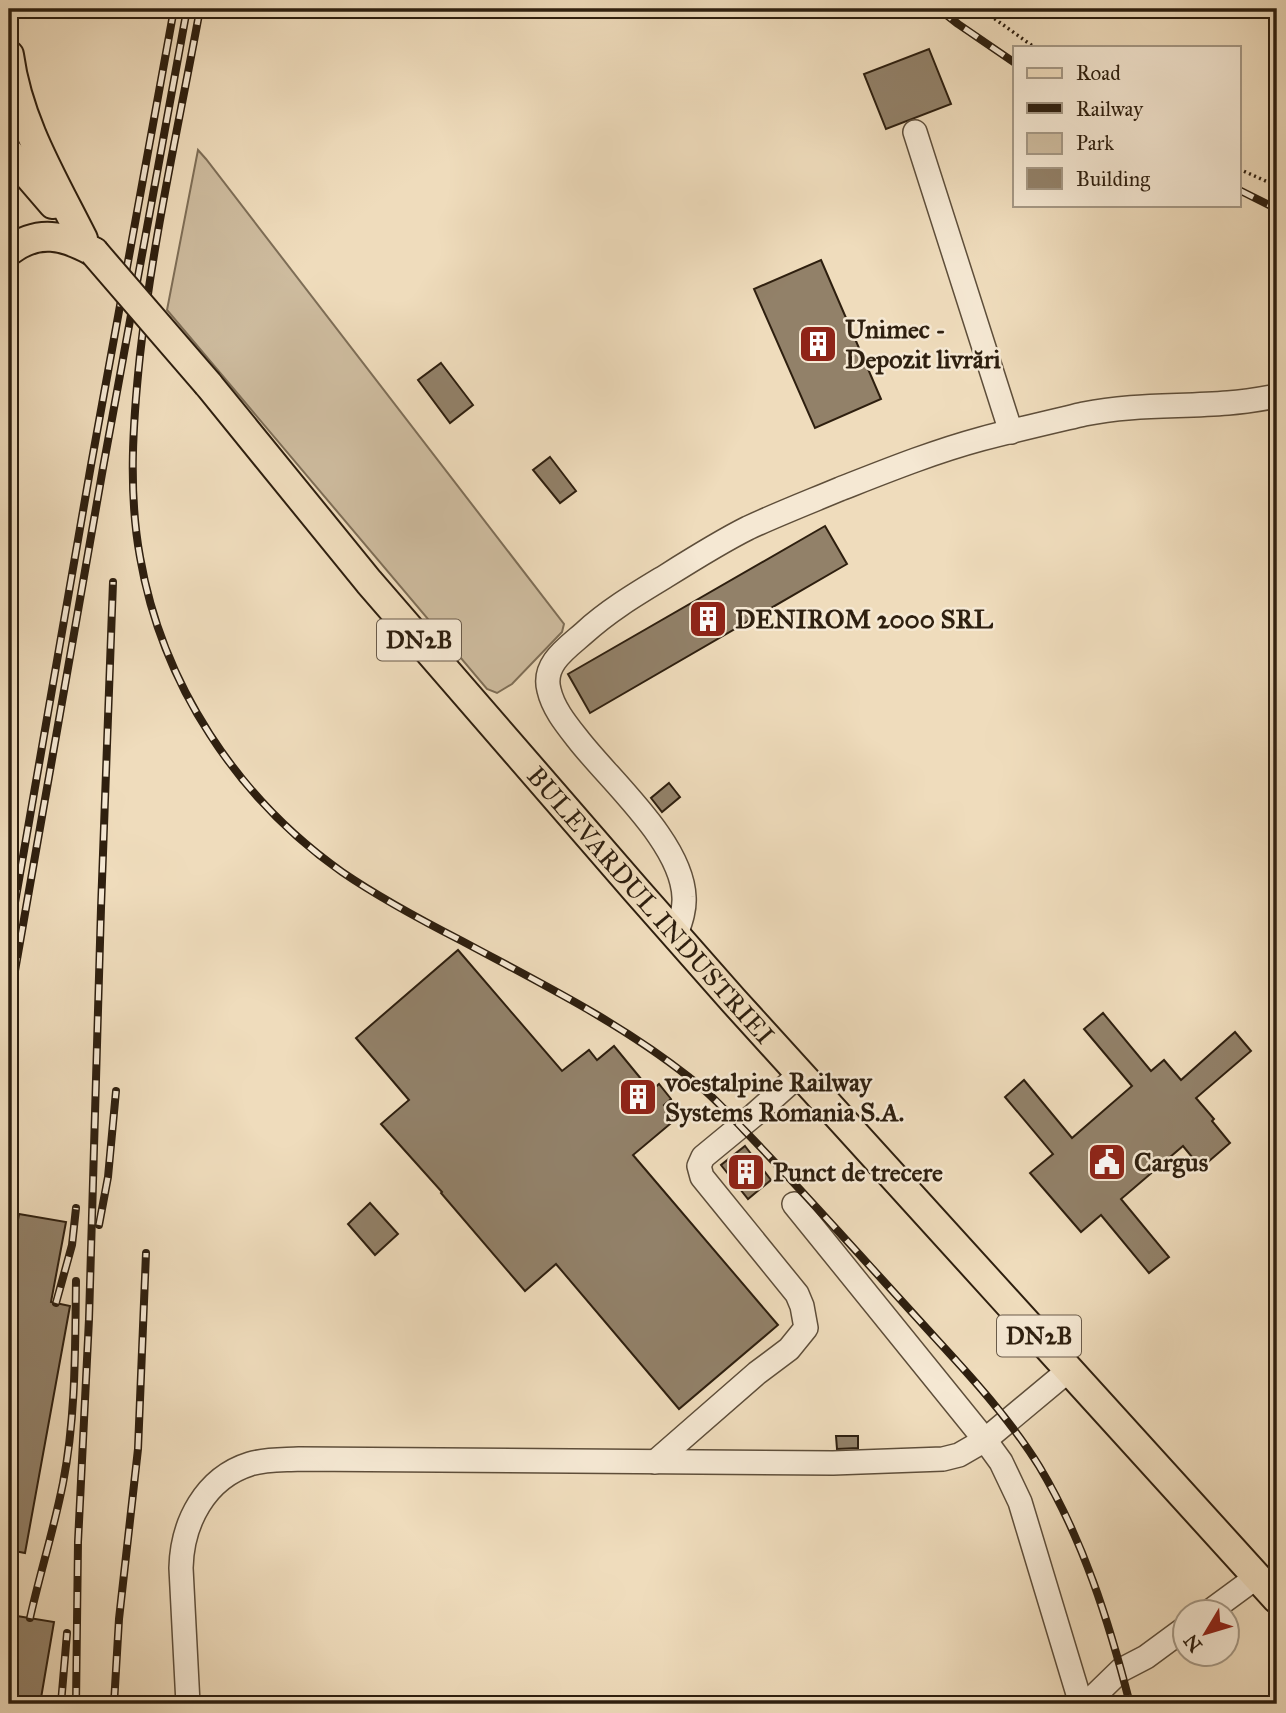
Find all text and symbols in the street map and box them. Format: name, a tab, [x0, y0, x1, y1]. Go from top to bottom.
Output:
legend	[1013, 46, 1240, 206]
text: Road	[1076, 60, 1121, 86]
text: Railway	[1076, 96, 1144, 122]
text: Park	[1076, 130, 1114, 156]
text: Building	[1076, 166, 1150, 192]
place label: Unimec - Depozit livrări	[845, 313, 1001, 375]
building icon: Unimec - Depozit livrări	[797, 323, 839, 365]
building icon: DENIROM 2000 SRL	[687, 598, 729, 640]
place label: DENIROM 2000 SRL	[735, 603, 994, 635]
road number: DN2B	[377, 620, 461, 660]
street label: BULEVARDUL INDUSTRIEI	[520, 760, 781, 1051]
place label: voestalpine Railway Systems Romania S.A.	[664, 1066, 904, 1128]
building icon: voestalpine Railway Systems Romania S.A.	[617, 1076, 659, 1118]
public building icon: Cargus	[1086, 1141, 1128, 1183]
place label: Cargus	[1134, 1146, 1209, 1179]
building icon: Punct de trecere	[725, 1151, 767, 1193]
place label: Punct de trecere	[773, 1156, 943, 1188]
road number: DN2B	[997, 1316, 1081, 1356]
north arrow	[1170, 1598, 1240, 1668]
text: N	[1179, 1630, 1207, 1657]

